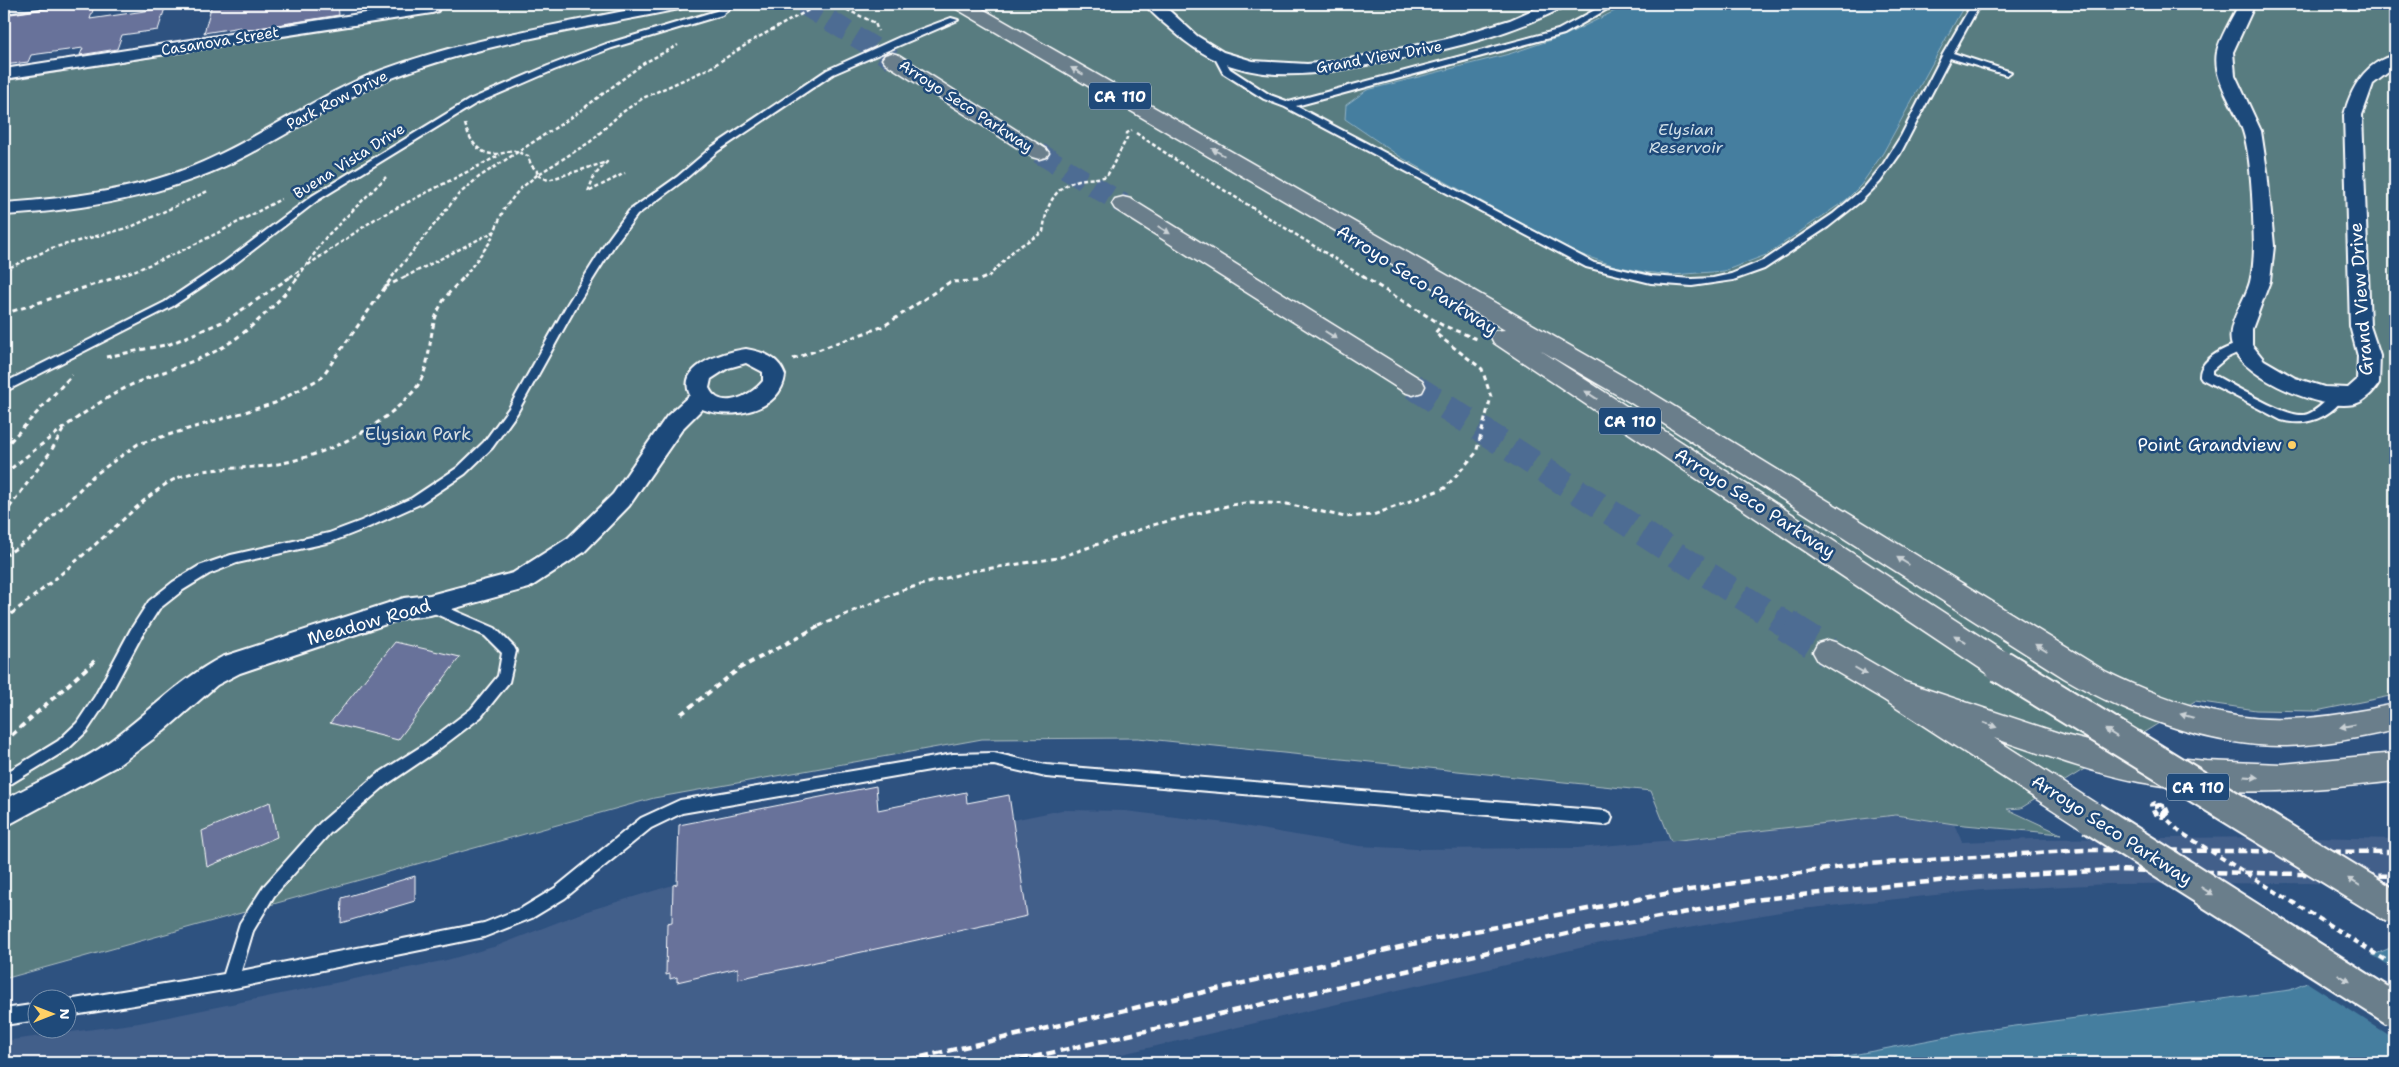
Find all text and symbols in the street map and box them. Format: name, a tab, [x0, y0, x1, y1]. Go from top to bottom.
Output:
street label: Casanova Street	[160, 22, 280, 60]
street label: Grand View Drive	[1314, 36, 1444, 78]
street label: Arroyo Seco Parkway	[895, 55, 1037, 157]
street label: Park Row Drive	[283, 66, 391, 134]
one-way arrow	[1070, 67, 1085, 75]
road number: CA 110	[1089, 82, 1151, 110]
street label: Buena Vista Drive	[289, 119, 409, 203]
water label: Elysian Reservoir	[1649, 119, 1724, 158]
one-way arrow	[1211, 148, 1224, 157]
street label: Arroyo Seco Parkway	[1332, 219, 1502, 341]
street label: Grand View Drive	[2344, 222, 2378, 376]
one-way arrow	[1158, 225, 1171, 234]
one-way arrow	[1325, 330, 1338, 339]
one-way arrow	[1584, 390, 1597, 400]
road number: CA 110	[1599, 408, 1661, 434]
park label: Elysian Park	[365, 422, 471, 446]
place label: Point Grandview	[2138, 433, 2282, 457]
marker: Point Grandview	[2286, 439, 2298, 451]
street label: Arroyo Seco Parkway	[1670, 442, 1840, 564]
one-way arrow	[1896, 557, 1909, 566]
street label: Meadow Road	[305, 593, 433, 651]
one-way arrow	[1953, 634, 1967, 643]
one-way arrow	[2034, 643, 2047, 652]
one-way arrow	[1855, 667, 1868, 676]
one-way arrow	[2179, 712, 2194, 720]
one-way arrow	[1983, 721, 1998, 729]
one-way arrow	[2339, 722, 2355, 730]
one-way arrow	[2104, 729, 2117, 738]
street label: Arroyo Seco Parkway	[2027, 769, 2197, 891]
one-way arrow	[2243, 773, 2259, 781]
road number: CA 110	[2167, 774, 2229, 800]
one-way arrow	[2347, 878, 2360, 887]
one-way arrow	[2200, 886, 2214, 896]
one-way arrow	[2338, 973, 2351, 982]
north arrow	[28, 990, 78, 1040]
text: N	[56, 1008, 74, 1020]

